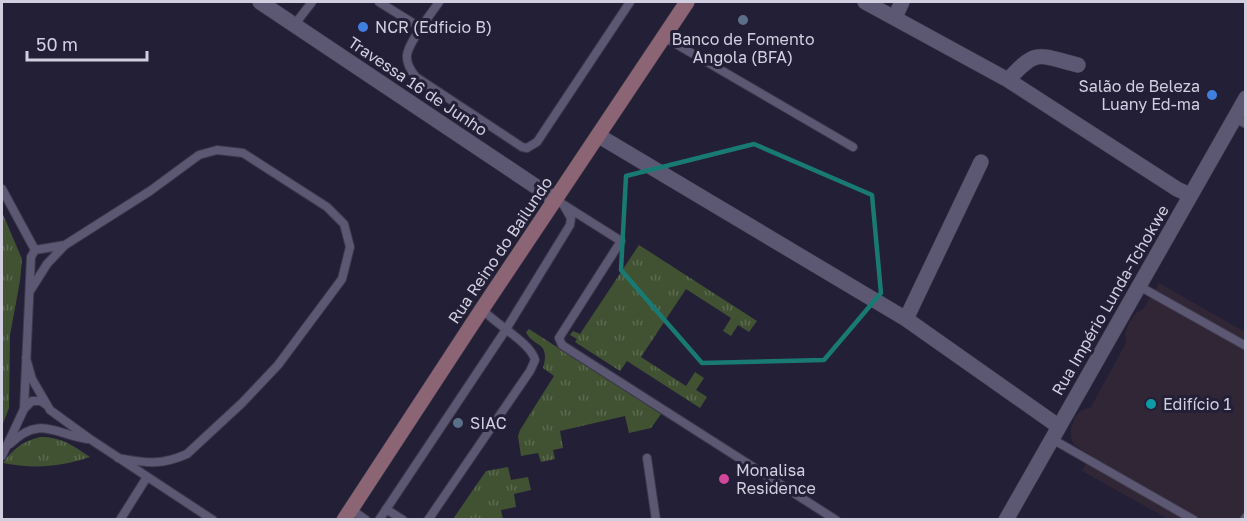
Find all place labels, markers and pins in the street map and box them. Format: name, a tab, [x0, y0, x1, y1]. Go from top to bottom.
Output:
marker: Banco de Fomento Angola (BFA)	[736, 13, 750, 27]
place label: NCR (Edficio B)	[375, 17, 492, 37]
marker: NCR (Edficio B)	[356, 20, 370, 34]
place label: Banco de Fomento Angola (BFA)	[671, 29, 815, 67]
place label: Salão de Beleza Luany Ed-ma	[1078, 76, 1200, 114]
marker: Salão de Beleza Luany Ed-ma	[1205, 88, 1219, 102]
place label: Edifício 1	[1163, 394, 1231, 414]
marker: Edifício 1	[1144, 397, 1158, 411]
place label: SIAC	[470, 413, 507, 433]
marker: SIAC	[451, 416, 465, 430]
place label: Monalisa Residence	[736, 460, 816, 498]
marker: Monalisa Residence	[717, 472, 731, 486]

